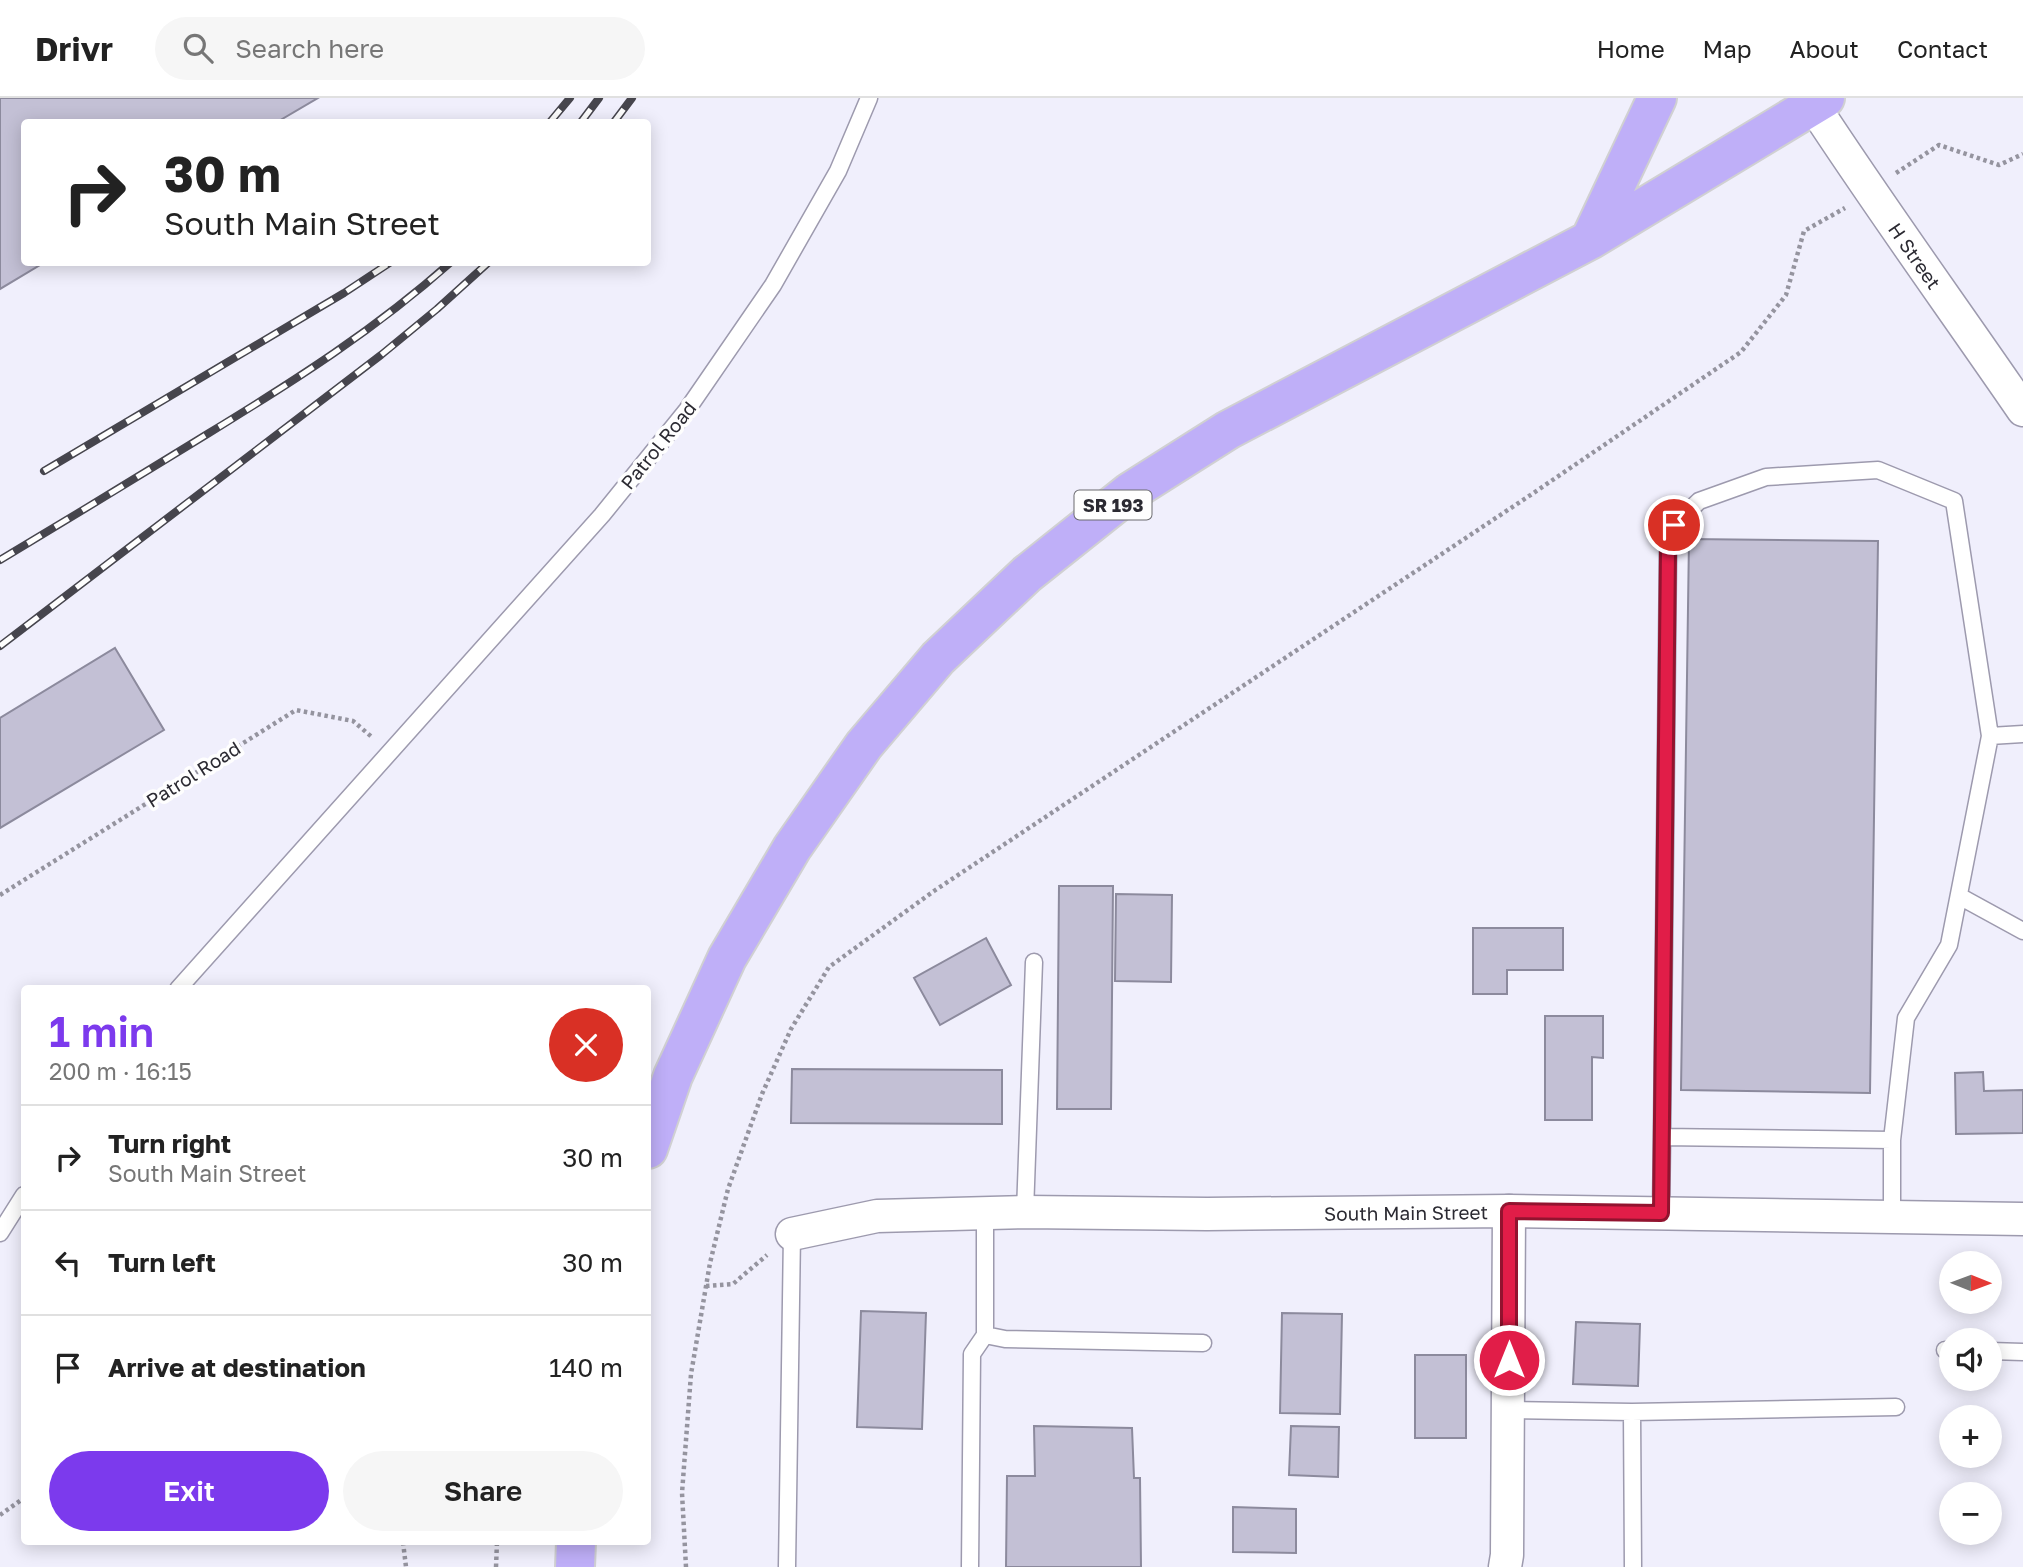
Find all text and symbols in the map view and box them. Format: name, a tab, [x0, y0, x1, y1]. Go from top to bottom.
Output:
search box	[155, 17, 645, 80]
text: Drivr	[35, 29, 113, 68]
icon: search	[179, 29, 217, 67]
text: Search here	[235, 33, 384, 64]
text: Home	[1597, 34, 1665, 63]
text: Map	[1703, 34, 1752, 63]
text: About	[1790, 34, 1859, 63]
text: Contact	[1897, 34, 1988, 63]
text: 30 m	[164, 144, 281, 203]
icon: right	[49, 147, 140, 238]
text: South Main Street	[164, 204, 440, 242]
street label: H Street	[1884, 218, 1946, 293]
street label: Patrol Road	[616, 396, 700, 494]
road number: SR 193	[1074, 491, 1152, 520]
pin	[1644, 495, 1704, 555]
icon: arrive	[1655, 506, 1693, 544]
street label: Patrol Road	[142, 736, 244, 812]
text: 1 min	[49, 1006, 154, 1056]
button: close	[549, 1008, 623, 1082]
text: 200 m · 16:15	[49, 1057, 192, 1085]
text: Turn right	[108, 1128, 231, 1159]
icon: right	[49, 1139, 87, 1177]
text: 30 m	[562, 1142, 623, 1173]
text: South Main Street	[108, 1159, 306, 1187]
street label: South Main Street	[1324, 1200, 1488, 1224]
icon: left	[49, 1244, 87, 1282]
text: Turn left	[108, 1247, 216, 1278]
text: 30 m	[562, 1247, 623, 1278]
north arrow	[1939, 1251, 2002, 1314]
map controls	[1939, 1251, 2002, 1545]
position arrow	[1472, 1323, 1546, 1397]
button: sound	[1939, 1328, 2002, 1391]
icon: arrive	[49, 1349, 87, 1387]
text: Arrive at destination	[108, 1352, 366, 1383]
text: 140 m	[549, 1352, 623, 1383]
button: +	[1939, 1405, 2002, 1468]
button: Exit	[49, 1451, 329, 1531]
button: Share	[343, 1451, 623, 1531]
button: −	[1939, 1482, 2002, 1545]

